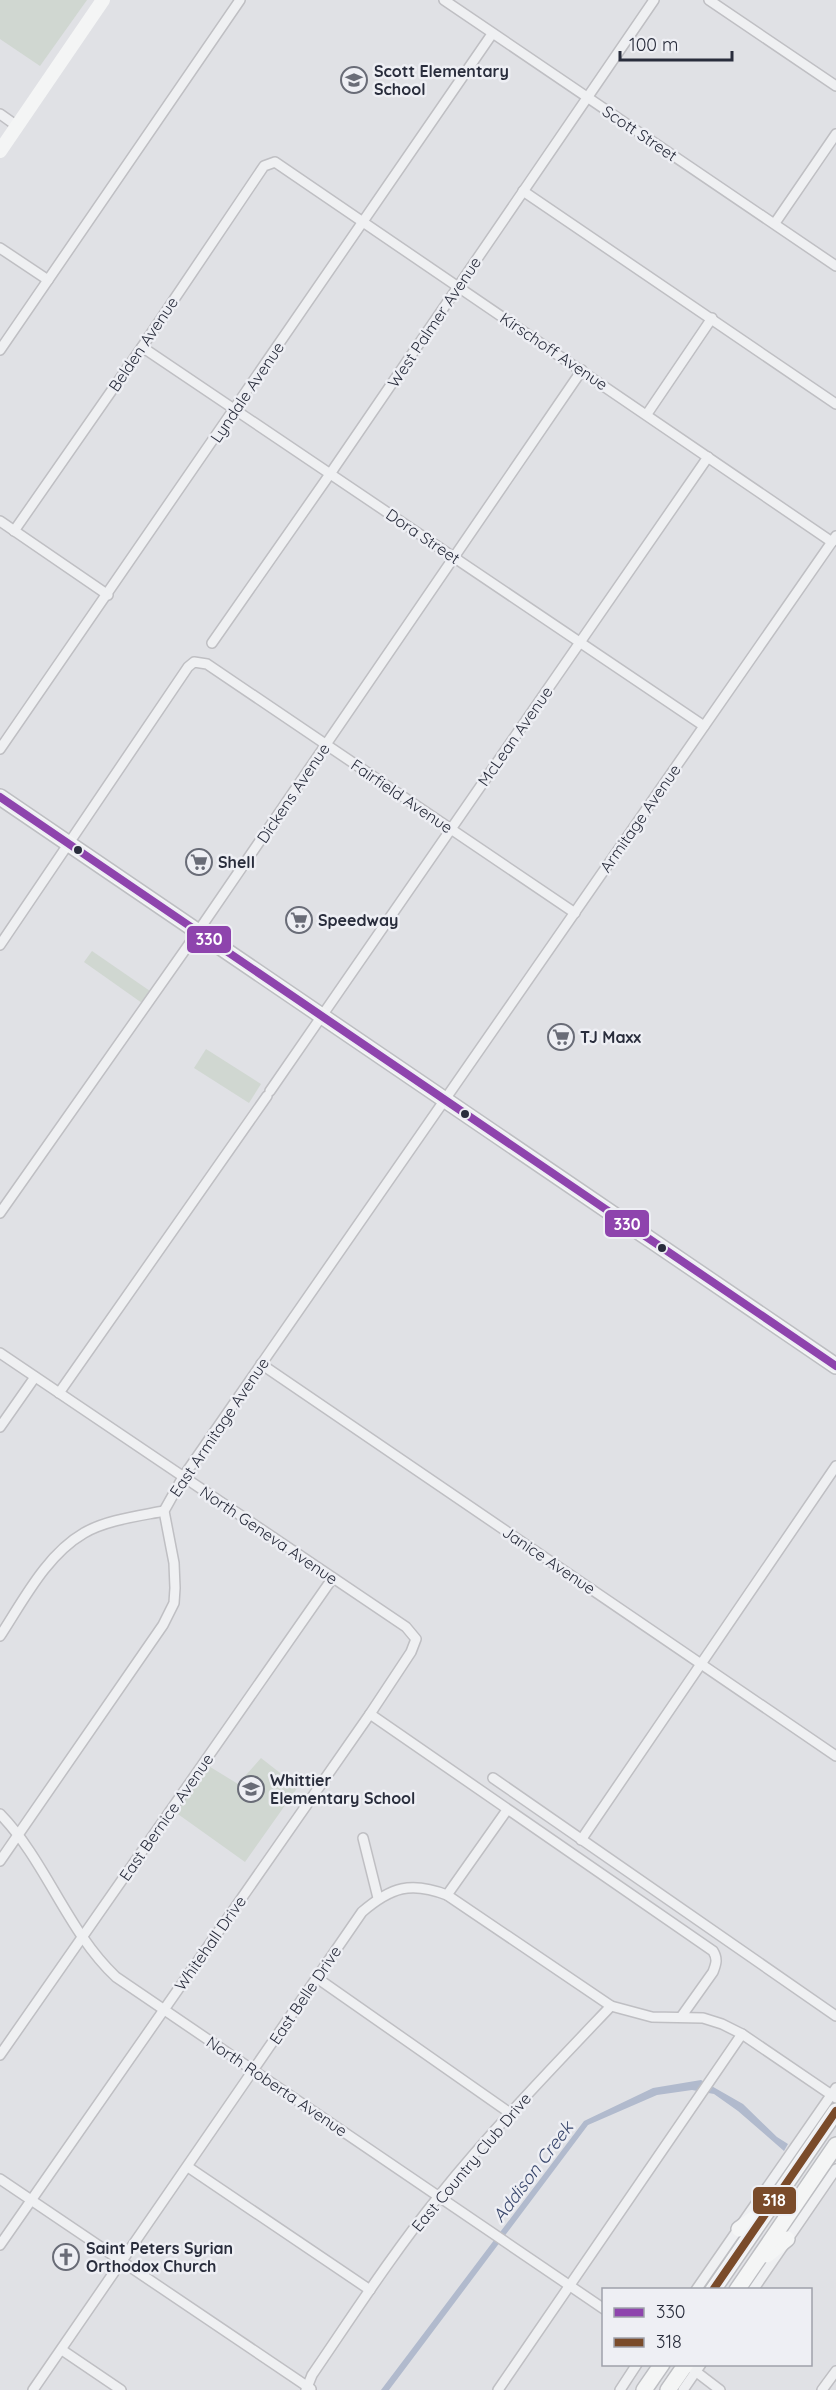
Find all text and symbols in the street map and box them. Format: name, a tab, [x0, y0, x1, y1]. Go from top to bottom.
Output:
scale bar	[620, 24, 732, 62]
text: 100 m	[629, 33, 678, 56]
place label: Scott Elementary School	[374, 61, 509, 99]
school or university icon: Scott Elementary School	[339, 65, 369, 95]
street label: Scott Street	[599, 101, 681, 165]
street label: West Palmer Avenue	[383, 253, 485, 391]
street label: Belden Avenue	[104, 293, 182, 395]
street label: Kirschoff Avenue	[496, 308, 612, 394]
street label: Lyndale Avenue	[206, 338, 288, 446]
street label: Dora Street	[382, 504, 464, 568]
street label: McLean Avenue	[473, 682, 557, 790]
street label: Dickens Avenue	[252, 739, 334, 847]
street label: Fairfield Avenue	[347, 755, 457, 837]
street label: Armitage Avenue	[595, 760, 685, 876]
unlabelled marker	[72, 844, 84, 856]
supermarket icon: Shell	[184, 847, 214, 877]
place label: Shell	[218, 852, 255, 872]
supermarket icon: Speedway	[284, 905, 314, 935]
place label: Speedway	[318, 910, 398, 930]
line badge: 330	[186, 925, 232, 954]
text: 330	[195, 929, 223, 949]
supermarket icon: TJ Maxx	[546, 1022, 576, 1052]
place label: TJ Maxx	[580, 1027, 641, 1047]
unlabelled marker	[459, 1108, 471, 1120]
line badge: 330	[604, 1209, 650, 1238]
text: 330	[613, 1214, 641, 1234]
unlabelled marker	[656, 1242, 668, 1254]
street label: East Armitage Avenue	[165, 1354, 273, 1500]
street label: North Geneva Avenue	[196, 1481, 342, 1589]
street label: Janice Avenue	[499, 1522, 599, 1598]
street label: East Bernice Avenue	[115, 1750, 217, 1884]
place label: Whittier Elementary School	[270, 1770, 415, 1808]
school or university icon: Whittier Elementary School	[236, 1774, 266, 1804]
street label: Whitehall Drive	[170, 1892, 250, 1994]
street label: East Belle Drive	[265, 1942, 345, 2048]
street label: North Roberta Avenue	[203, 2031, 351, 2141]
street label: East Country Club Drive	[407, 2088, 535, 2236]
water label: Addison Creek	[487, 2116, 579, 2227]
line badge: 318	[752, 2186, 797, 2215]
text: 318	[762, 2190, 786, 2210]
place label: Saint Peters Syrian Orthodox Church	[86, 2238, 233, 2276]
church icon: Saint Peters Syrian Orthodox Church	[51, 2242, 81, 2272]
legend	[602, 2288, 812, 2366]
text: 330	[656, 2300, 686, 2323]
text: 318	[656, 2330, 682, 2353]

